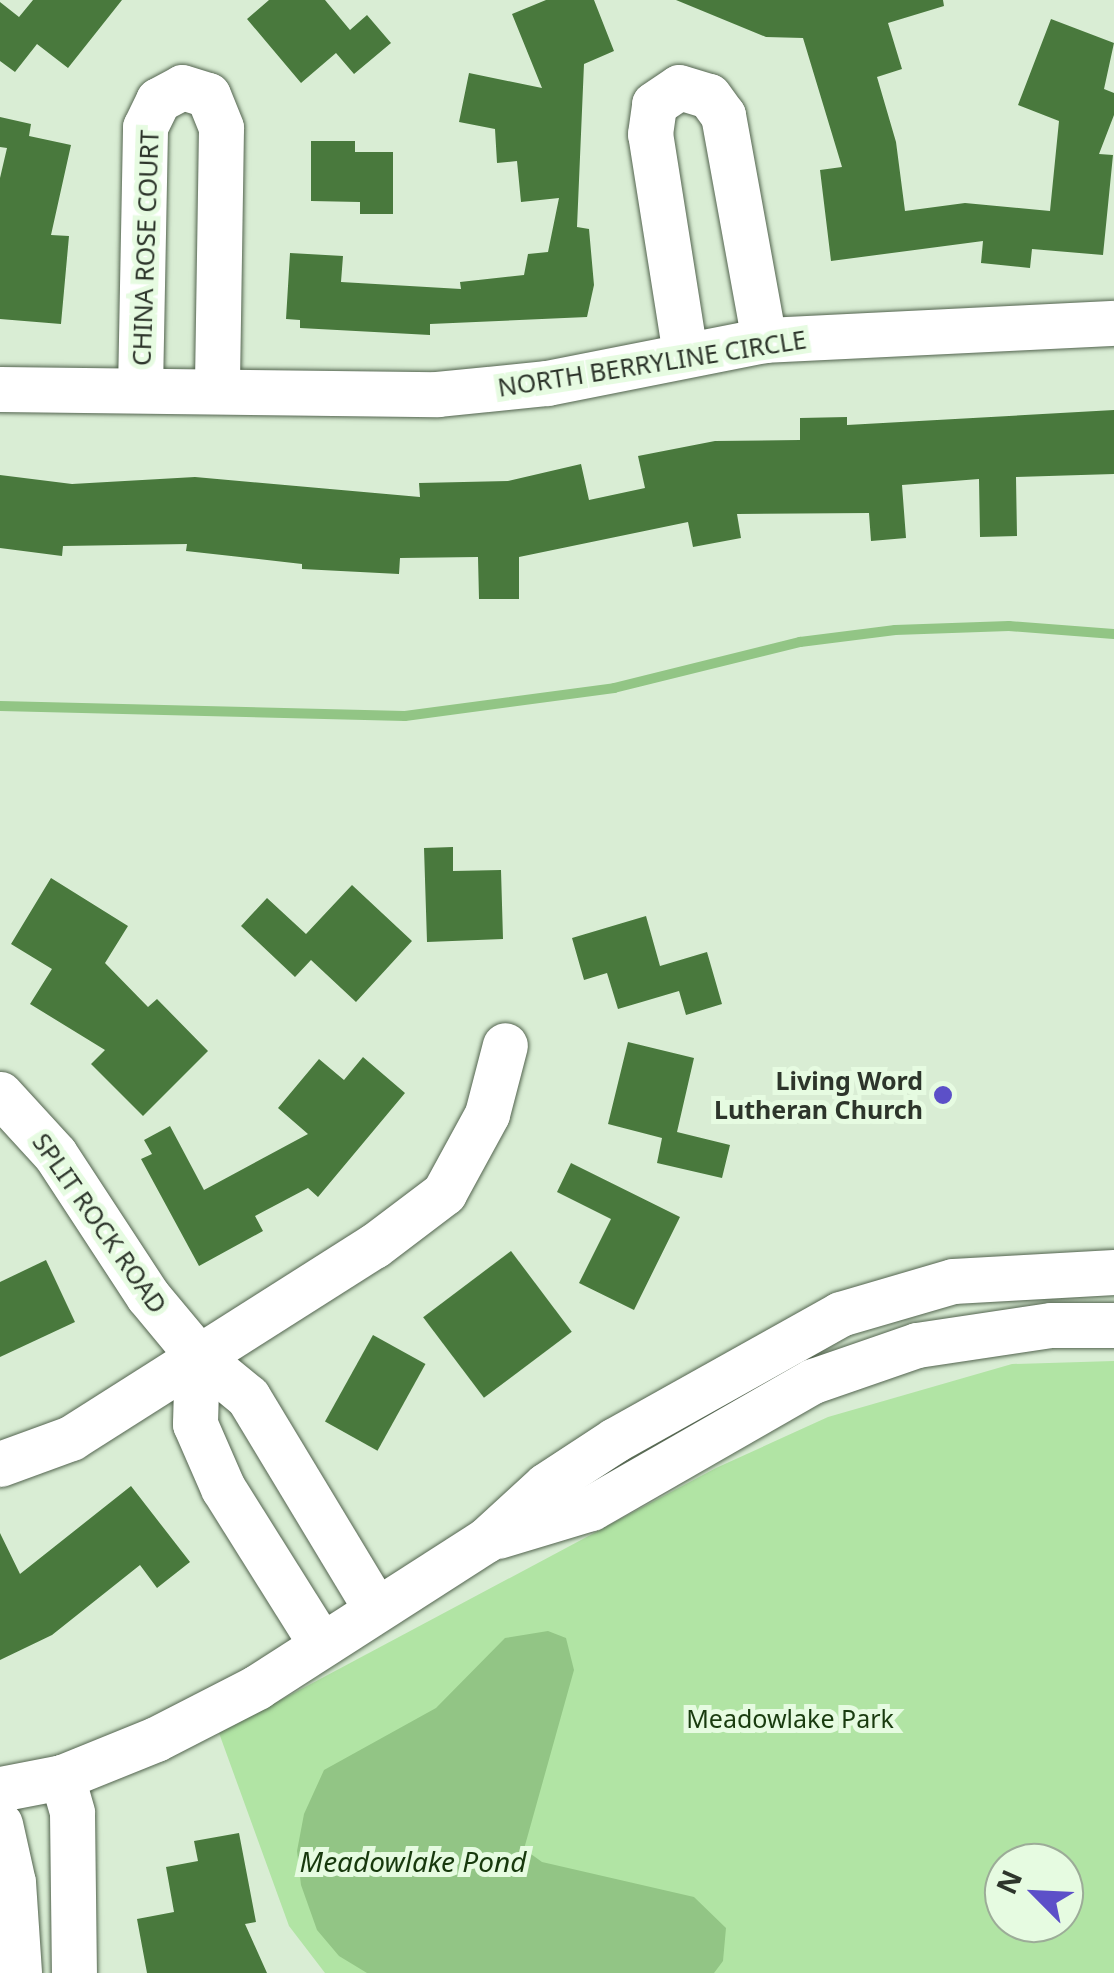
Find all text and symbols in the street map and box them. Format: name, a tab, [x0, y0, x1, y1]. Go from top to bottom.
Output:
street label: CHINA ROSE COURT	[126, 130, 164, 366]
street label: NORTH BERRYLINE CIRCLE	[496, 324, 808, 402]
place label: Living Word Lutheran Church	[714, 1066, 923, 1125]
marker: Living Word Lutheran Church	[932, 1084, 954, 1106]
street label: SPLIT ROCK ROAD	[27, 1127, 173, 1319]
park label: Meadowlake Park	[686, 1703, 894, 1733]
north arrow	[984, 1843, 1084, 1943]
water label: Meadowlake Pond	[300, 1844, 526, 1878]
text: N	[986, 1863, 1030, 1900]

